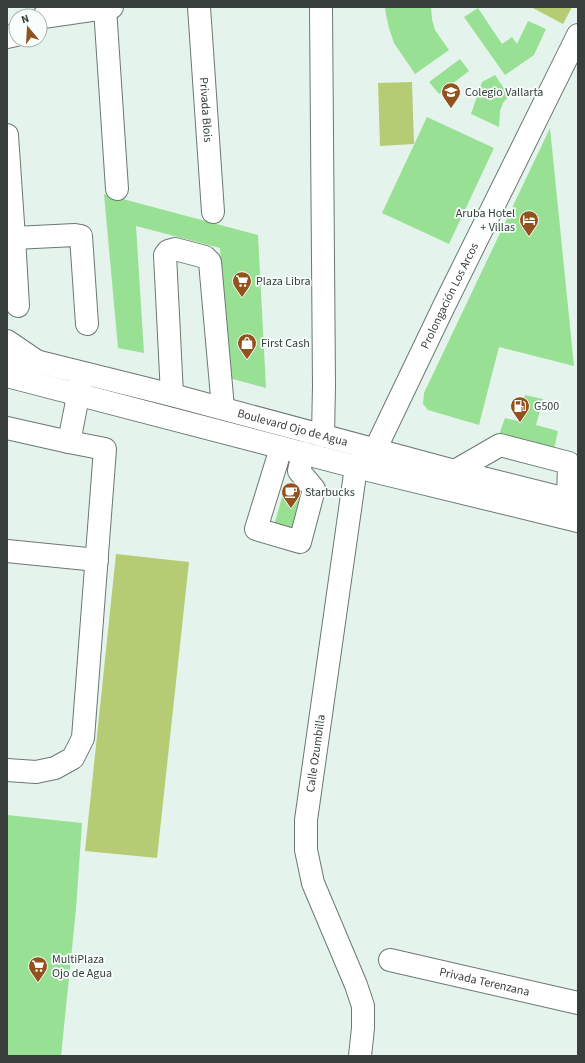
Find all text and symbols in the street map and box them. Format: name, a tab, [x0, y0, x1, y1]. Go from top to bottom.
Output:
north arrow	[8, 8, 48, 48]
text: N	[19, 11, 31, 27]
street label: Privada Blois	[195, 77, 216, 143]
school or university icon: Colegio Vallarta	[440, 81, 462, 109]
place label: Colegio Vallarta	[465, 84, 543, 101]
place label: Aruba Hotel + Villas	[456, 205, 515, 236]
hotel icon: Aruba Hotel + Villas	[518, 209, 540, 237]
street label: Prolongación Los Arcos	[417, 240, 483, 352]
supermarket icon: Plaza Libra	[231, 270, 253, 298]
place label: Plaza Libra	[256, 273, 311, 290]
shop icon: First Cash	[236, 332, 258, 360]
place label: First Cash	[261, 335, 310, 352]
fuel station icon: G500	[509, 395, 531, 423]
place label: G500	[534, 398, 559, 415]
street label: Boulevard Ojo de Agua	[235, 405, 350, 451]
cafe icon: Starbucks	[280, 481, 302, 509]
place label: Starbucks	[305, 484, 355, 501]
street label: Calle Ozumbilla	[302, 713, 330, 794]
place label: MultiPlaza Ojo de Agua	[52, 951, 112, 982]
supermarket icon: MultiPlaza Ojo de Agua	[27, 955, 49, 983]
street label: Privada Terenzana	[438, 964, 531, 1001]

